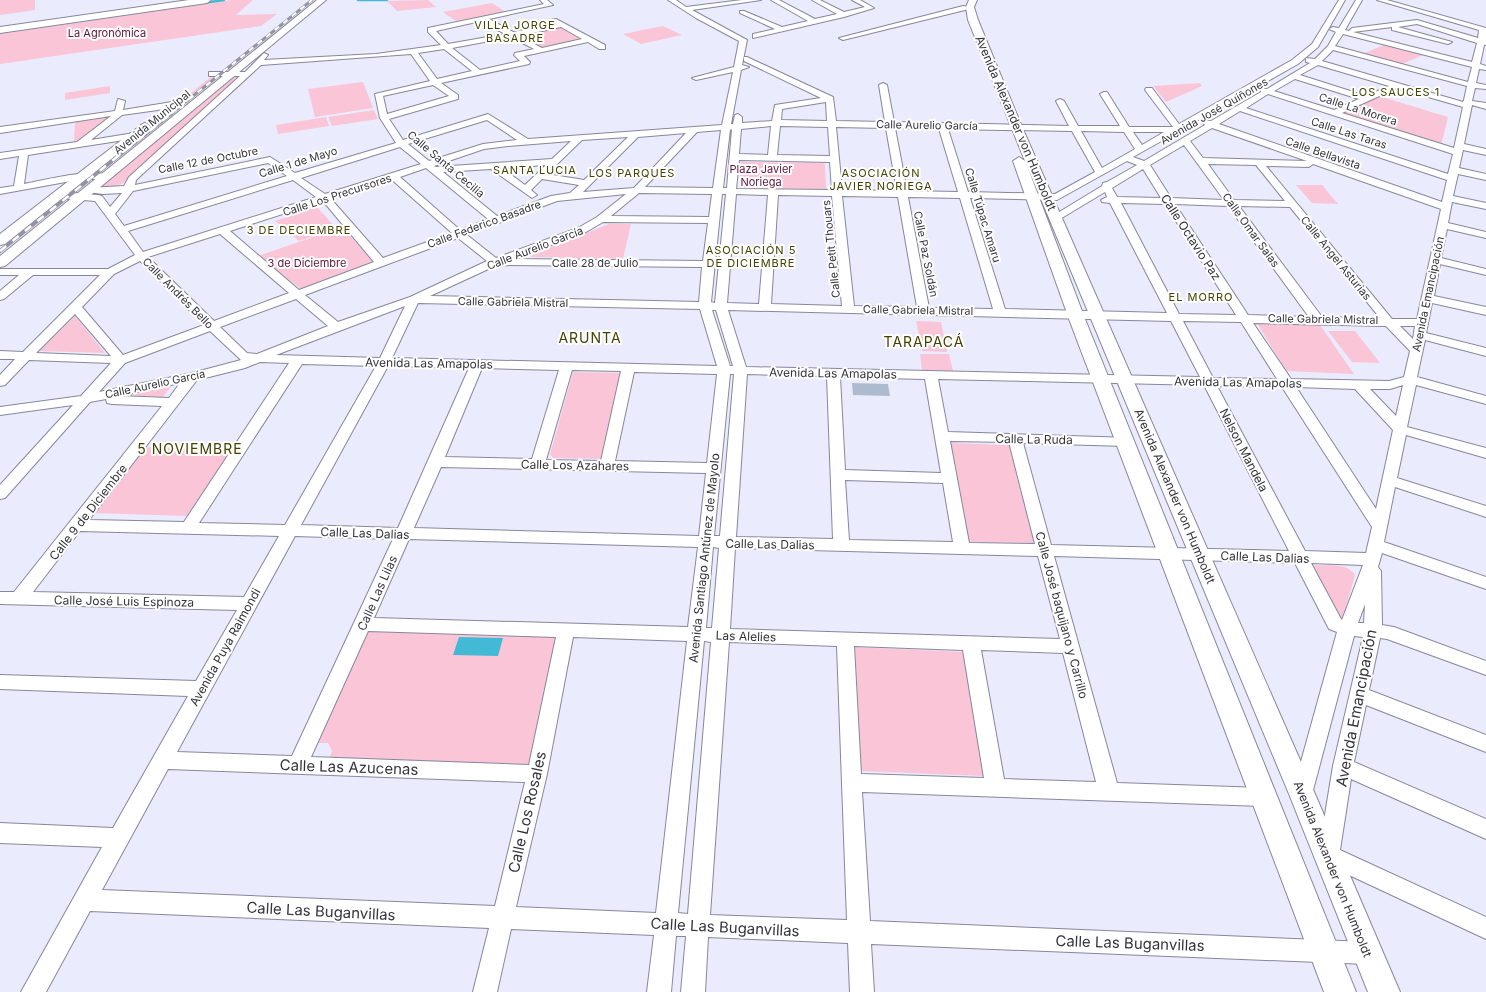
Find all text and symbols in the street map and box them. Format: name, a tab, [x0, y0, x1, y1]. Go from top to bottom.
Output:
district label: VILLA JORGE BASADRE	[474, 18, 556, 45]
park label: La Agronómica	[68, 26, 146, 40]
street label: Avenida Alexander von Humboldt	[972, 33, 1060, 213]
street label: Avenida José Quiñones	[1158, 74, 1270, 148]
district label: LOS SAUCES 1	[1352, 85, 1440, 99]
street label: Avenida Municipal	[111, 87, 193, 157]
street label: Calle La Morera	[1317, 90, 1399, 128]
street label: Calle Las Taras	[1309, 114, 1389, 152]
street label: Calle Aurelio García	[876, 117, 978, 133]
street label: Calle Santa Cecilia	[404, 128, 488, 200]
street label: Calle Bellavista	[1284, 134, 1362, 172]
street label: Calle 12 de Octubre	[157, 143, 259, 177]
street label: Calle 1 de Mayo	[257, 143, 339, 181]
park label: Plaza Javier Noriega	[730, 162, 792, 189]
district label: SANTA LUCIA	[493, 163, 577, 177]
district label: LOS PARQUES	[589, 166, 675, 180]
district label: ASOCIACIÓN JAVIER NORIEGA	[829, 166, 933, 193]
street label: Calle Túpac Amaru	[962, 166, 1004, 264]
street label: Calle Los Precursores	[281, 171, 393, 219]
street label: Calle Omar Salas	[1219, 190, 1283, 270]
street label: Calle Octavio Paz	[1158, 191, 1224, 283]
street label: Calle Federico Basadre	[425, 197, 543, 251]
street label: Calle Petit Thouars	[819, 199, 843, 299]
street label: Calle Paz Soldán	[911, 210, 941, 298]
street label: Calle Angel Asturias	[1298, 213, 1374, 303]
district label: 3 DE DECIEMBRE	[247, 223, 351, 237]
street label: Calle Aurelio García	[485, 223, 585, 273]
street label: Avenida Emancipación	[1409, 235, 1447, 353]
district label: ASOCIACIÓN 5 DE DICIEMBRE	[706, 243, 796, 270]
street label: Calle Andrés Bello	[140, 255, 217, 332]
park label: 3 de Diciembre	[268, 256, 346, 270]
street label: Calle 28 de Julio	[552, 256, 639, 270]
district label: EL MORRO	[1169, 290, 1233, 304]
street label: Calle Gabriela Mistral	[458, 294, 568, 310]
street label: Calle Gabriela Mistral	[863, 302, 973, 318]
street label: Calle Gabriela Mistral	[1268, 311, 1378, 327]
district label: ARUNTA	[558, 329, 622, 346]
district label: TARAPACÁ	[884, 333, 964, 350]
street label: Avenida Las Amapolas	[365, 354, 493, 372]
street label: Avenida Las Amapolas	[769, 364, 897, 382]
street label: Calle Aurelio García	[104, 367, 206, 401]
street label: Avenida Las Amapolas	[1174, 373, 1302, 391]
street label: Avenida Alexander von Humboldt	[1131, 406, 1219, 586]
street label: Nelson Mandela	[1217, 406, 1271, 494]
street label: Calle La Ruda	[995, 431, 1073, 447]
district label: 5 NOVIEMBRE	[137, 440, 243, 457]
street label: Avenida Santiago Antúnez de Mayolo	[686, 452, 722, 664]
street label: Calle Los Azahares	[521, 457, 629, 473]
street label: Calle 9 de Diciembre	[46, 461, 130, 563]
street label: Calle Las Dalias	[320, 524, 410, 542]
street label: Calle José baquijano y Carrillo	[1032, 530, 1092, 700]
street label: Calle Las Dalias	[725, 536, 815, 552]
street label: Calle Las Dalias	[1220, 548, 1310, 566]
street label: Calle Las Lilas	[354, 553, 400, 633]
street label: Avenida Puya Raimondi	[186, 585, 264, 709]
street label: Calle José Luis Espinoza	[54, 592, 194, 610]
street label: Las Alelies	[715, 627, 777, 645]
street label: Avenida Emancipación	[1331, 628, 1381, 788]
street label: Calle Los Rosales	[504, 749, 550, 875]
street label: Calle Las Azucenas	[279, 755, 419, 779]
street label: Avenida Alexander von Humboldt	[1291, 779, 1375, 959]
street label: Calle Las Buganvillas	[246, 898, 396, 924]
street label: Calle Las Buganvillas	[650, 914, 800, 940]
street label: Calle Las Buganvillas	[1055, 931, 1205, 955]

